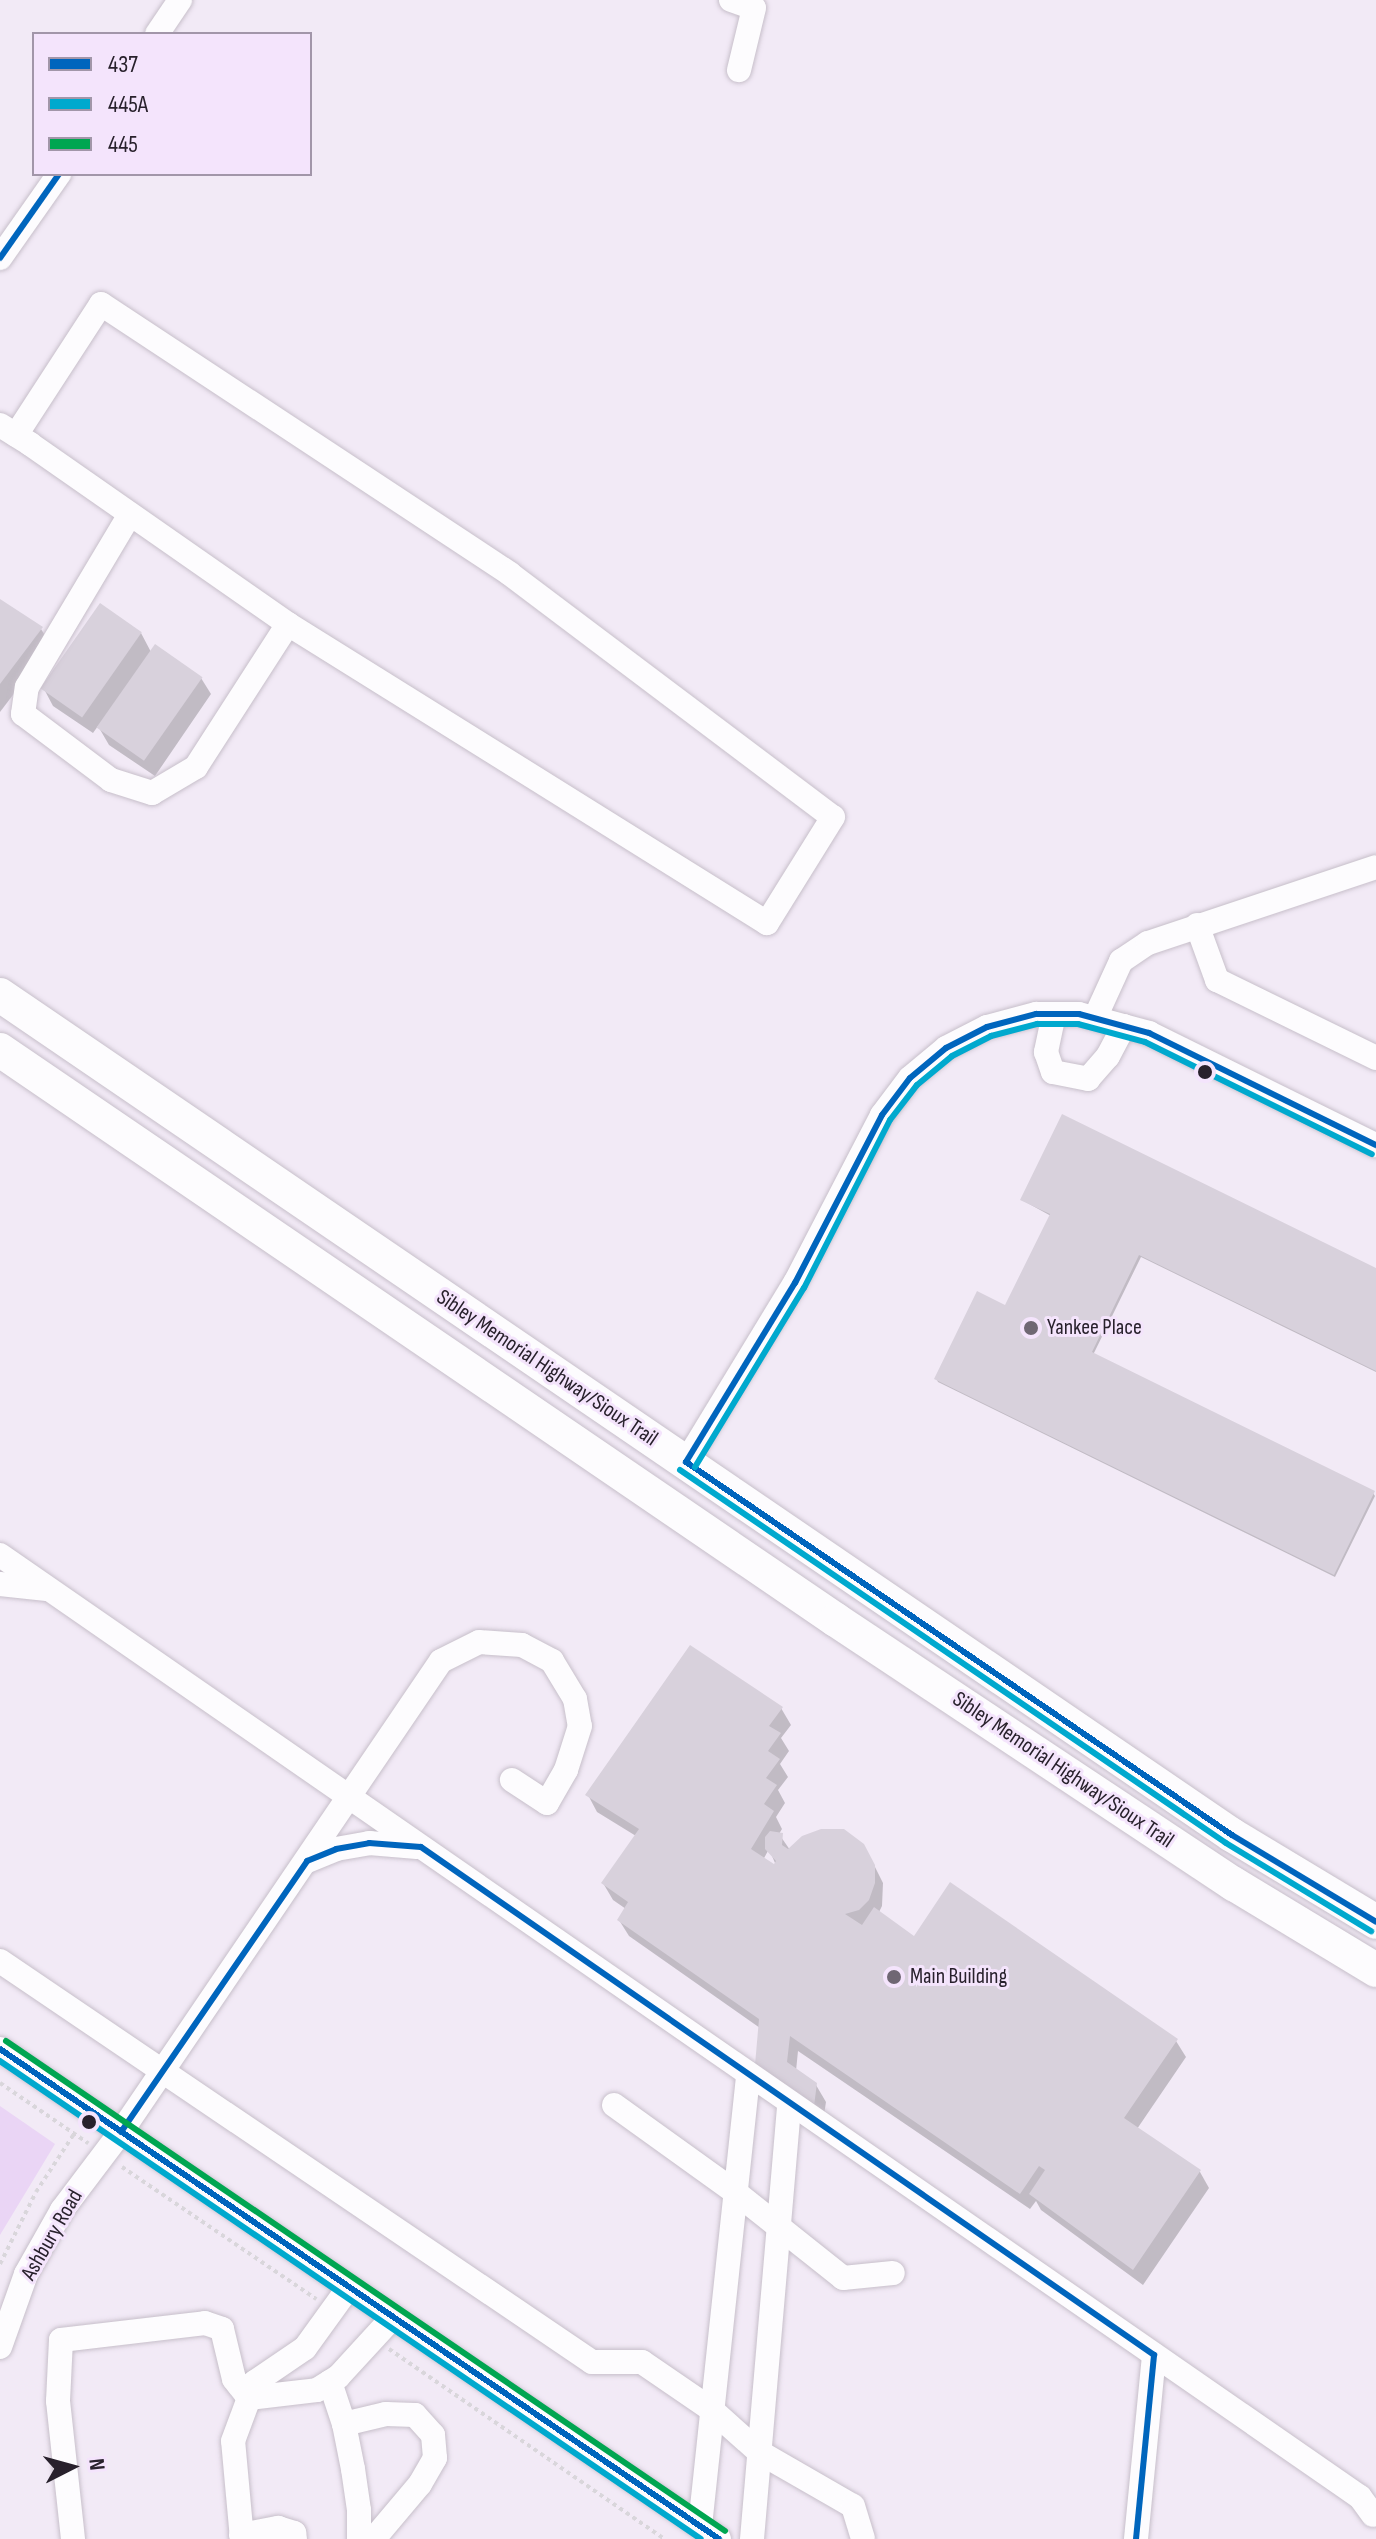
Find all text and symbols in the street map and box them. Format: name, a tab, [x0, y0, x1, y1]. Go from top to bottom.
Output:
legend	[32, 32, 312, 176]
text: 437	[108, 50, 138, 79]
text: 445A	[108, 90, 148, 119]
text: 445	[108, 130, 138, 159]
unlabelled marker	[1197, 1064, 1213, 1080]
street label: Sibley Memorial Highway/Sioux Trail	[431, 1284, 663, 1452]
place label: Yankee Place	[1047, 1315, 1142, 1341]
marker: Yankee Place	[1022, 1319, 1040, 1337]
street label: Sibley Memorial Highway/Sioux Trail	[947, 1686, 1179, 1854]
place label: Main Building	[910, 1964, 1007, 1990]
marker: Main Building	[885, 1968, 903, 1986]
unlabelled marker	[81, 2114, 97, 2130]
street label: Ashbury Road	[16, 2185, 88, 2285]
north arrow	[32, 2427, 112, 2507]
text: N	[82, 2457, 110, 2472]

